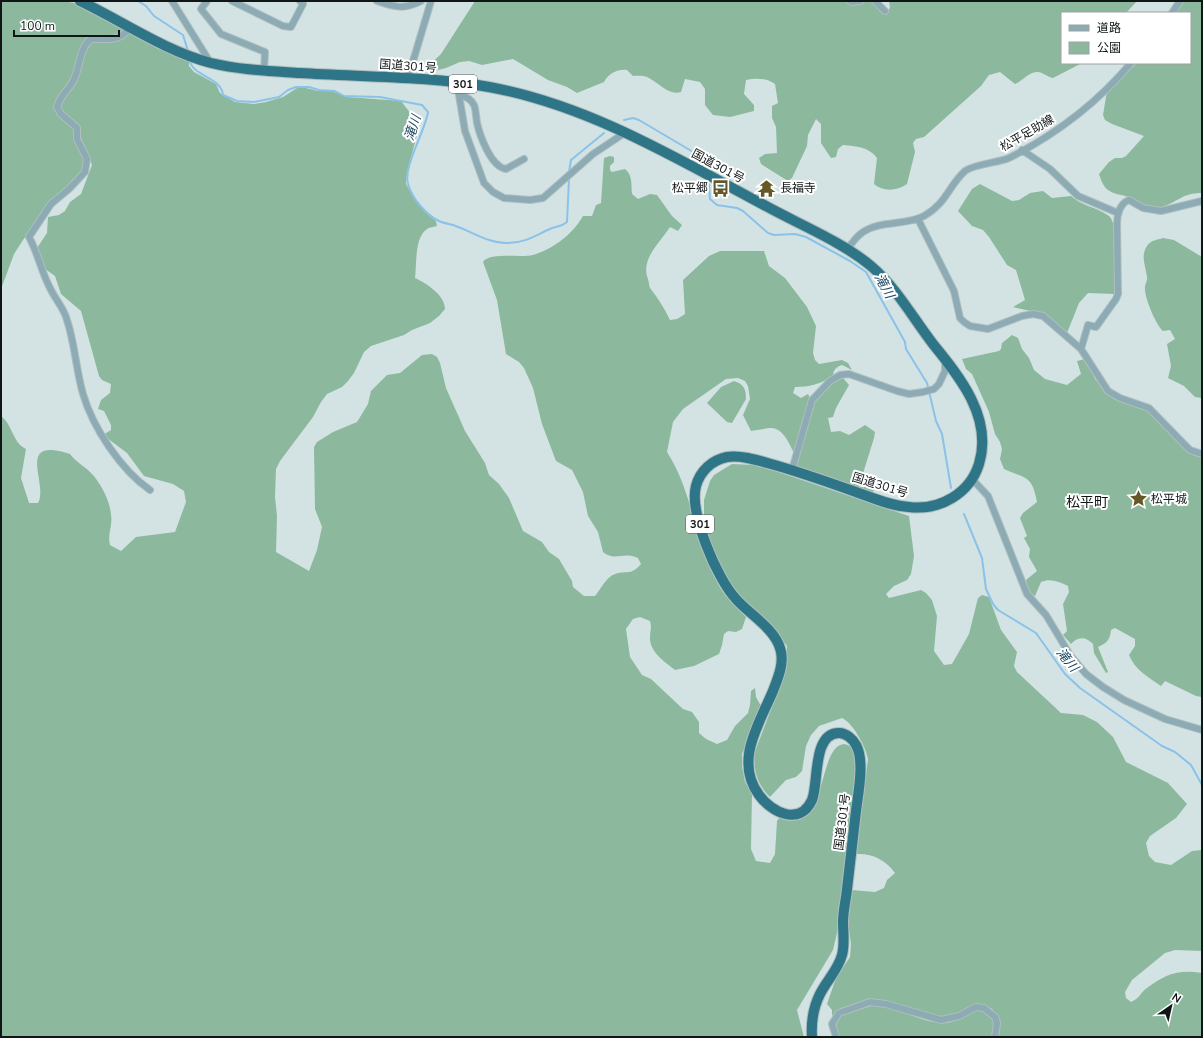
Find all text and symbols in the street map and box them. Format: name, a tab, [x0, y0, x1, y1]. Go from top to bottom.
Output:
scale bar	[14, 12, 119, 38]
legend	[1061, 12, 1191, 64]
text: 100 m	[20, 18, 55, 34]
text: 道路	[1097, 20, 1121, 36]
text: 公園	[1097, 40, 1121, 56]
street label: 国道301号	[379, 56, 437, 76]
road number: 301	[449, 75, 477, 93]
water label: 滝川	[400, 111, 426, 143]
street label: 松平足助線	[997, 111, 1057, 155]
street label: 国道301号	[689, 145, 747, 187]
bus stop icon: 松平郷	[711, 178, 731, 198]
temple icon: 長福寺	[757, 178, 777, 198]
place label: 松平郷	[672, 180, 708, 196]
place label: 長福寺	[780, 180, 816, 196]
water label: 滝川	[870, 270, 899, 303]
street label: 国道301号	[850, 469, 910, 501]
place icon: 松平城	[1128, 489, 1148, 509]
place label: 松平城	[1151, 491, 1187, 507]
district label: 松平町	[1066, 493, 1108, 512]
road number: 301	[686, 515, 714, 533]
water label: 滝川	[1052, 644, 1083, 677]
street label: 国道301号	[831, 792, 853, 852]
north arrow	[1151, 986, 1191, 1026]
text: N	[1169, 990, 1184, 1007]

